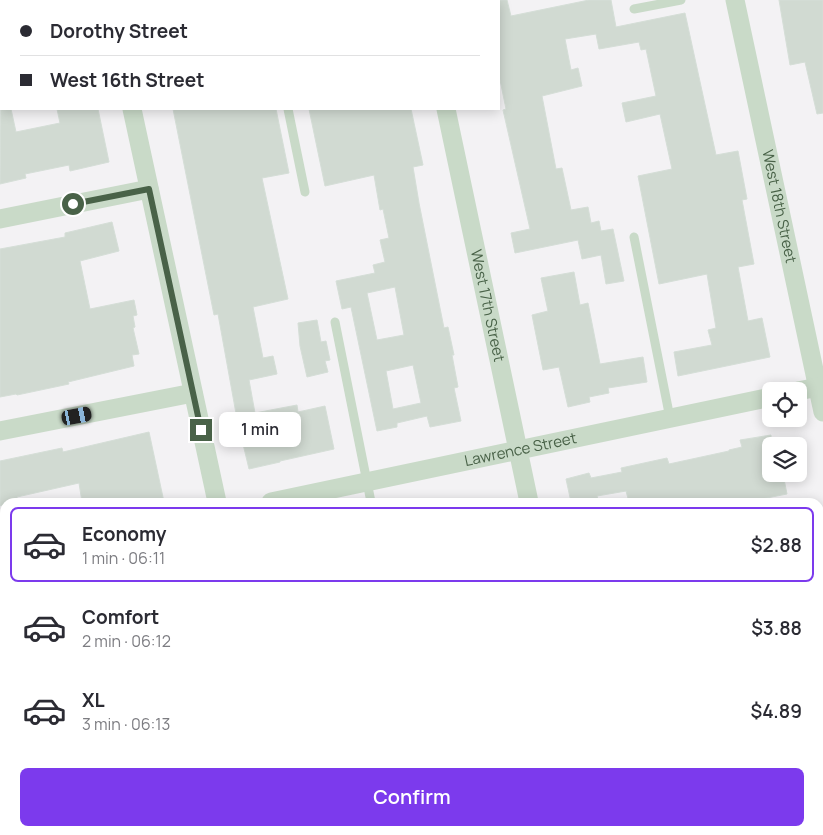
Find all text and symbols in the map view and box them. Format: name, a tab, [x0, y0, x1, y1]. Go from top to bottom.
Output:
text: Dorothy Street	[50, 18, 188, 44]
text: West 16th Street	[50, 67, 204, 93]
street label: West 18th Street	[757, 148, 802, 265]
route start	[62, 193, 84, 215]
street label: West 17th Street	[466, 247, 510, 364]
map controls	[762, 382, 807, 482]
button: locate	[762, 382, 807, 427]
car	[60, 406, 93, 426]
callout: 1 min	[218, 412, 301, 448]
text: 1 min	[241, 418, 279, 440]
route end	[190, 419, 212, 441]
street label: Lawrence Street	[463, 427, 578, 471]
button: layers	[762, 437, 807, 482]
text: Economy	[82, 521, 166, 547]
icon: car	[22, 522, 67, 567]
text: $2.88	[751, 532, 802, 558]
text: 1 min · 06:11	[82, 547, 165, 569]
text: Comfort	[82, 604, 159, 630]
icon: car	[22, 605, 67, 650]
text: $3.88	[751, 615, 802, 641]
text: 2 min · 06:12	[82, 630, 171, 652]
text: XL	[82, 687, 105, 713]
icon: car	[22, 688, 67, 733]
text: $4.89	[751, 698, 802, 724]
text: 3 min · 06:13	[82, 713, 170, 735]
button: Confirm	[20, 768, 804, 826]

